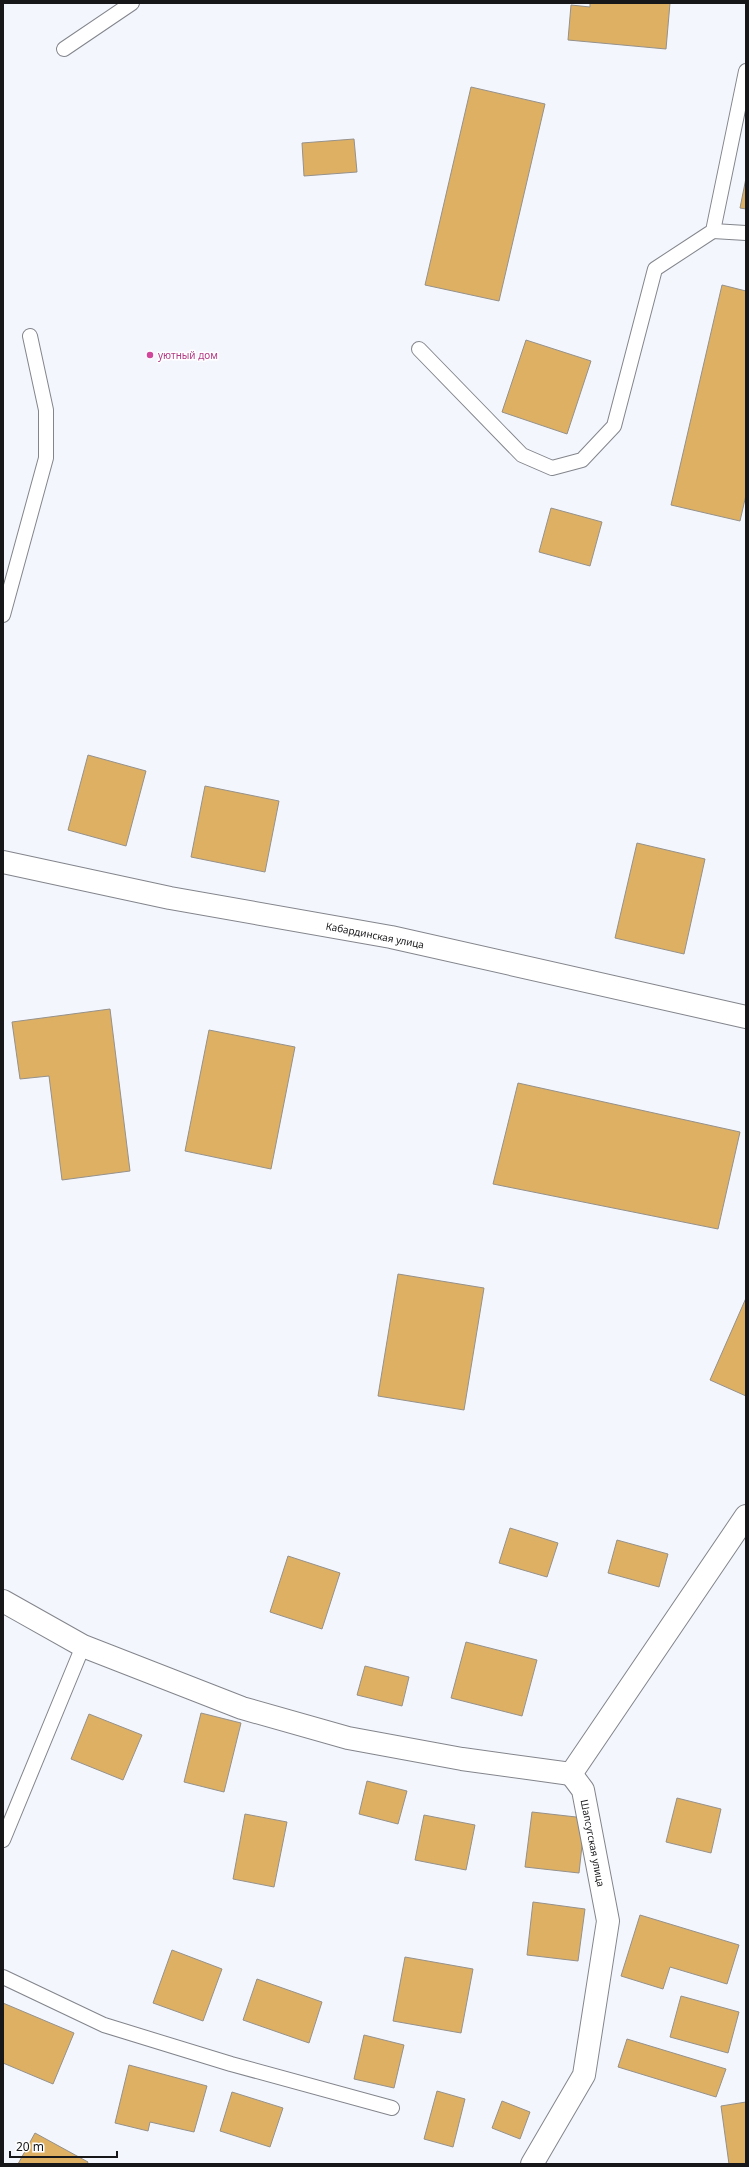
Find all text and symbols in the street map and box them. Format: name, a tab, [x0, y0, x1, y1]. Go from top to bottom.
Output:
place label: уютный дом	[158, 348, 218, 362]
marker: уютный дом	[145, 350, 155, 360]
street label: Кабардинская улица	[325, 919, 425, 951]
street label: Шапсугская улица	[578, 1798, 608, 1888]
scale bar	[10, 2133, 117, 2159]
text: 20 m	[16, 2138, 44, 2155]

